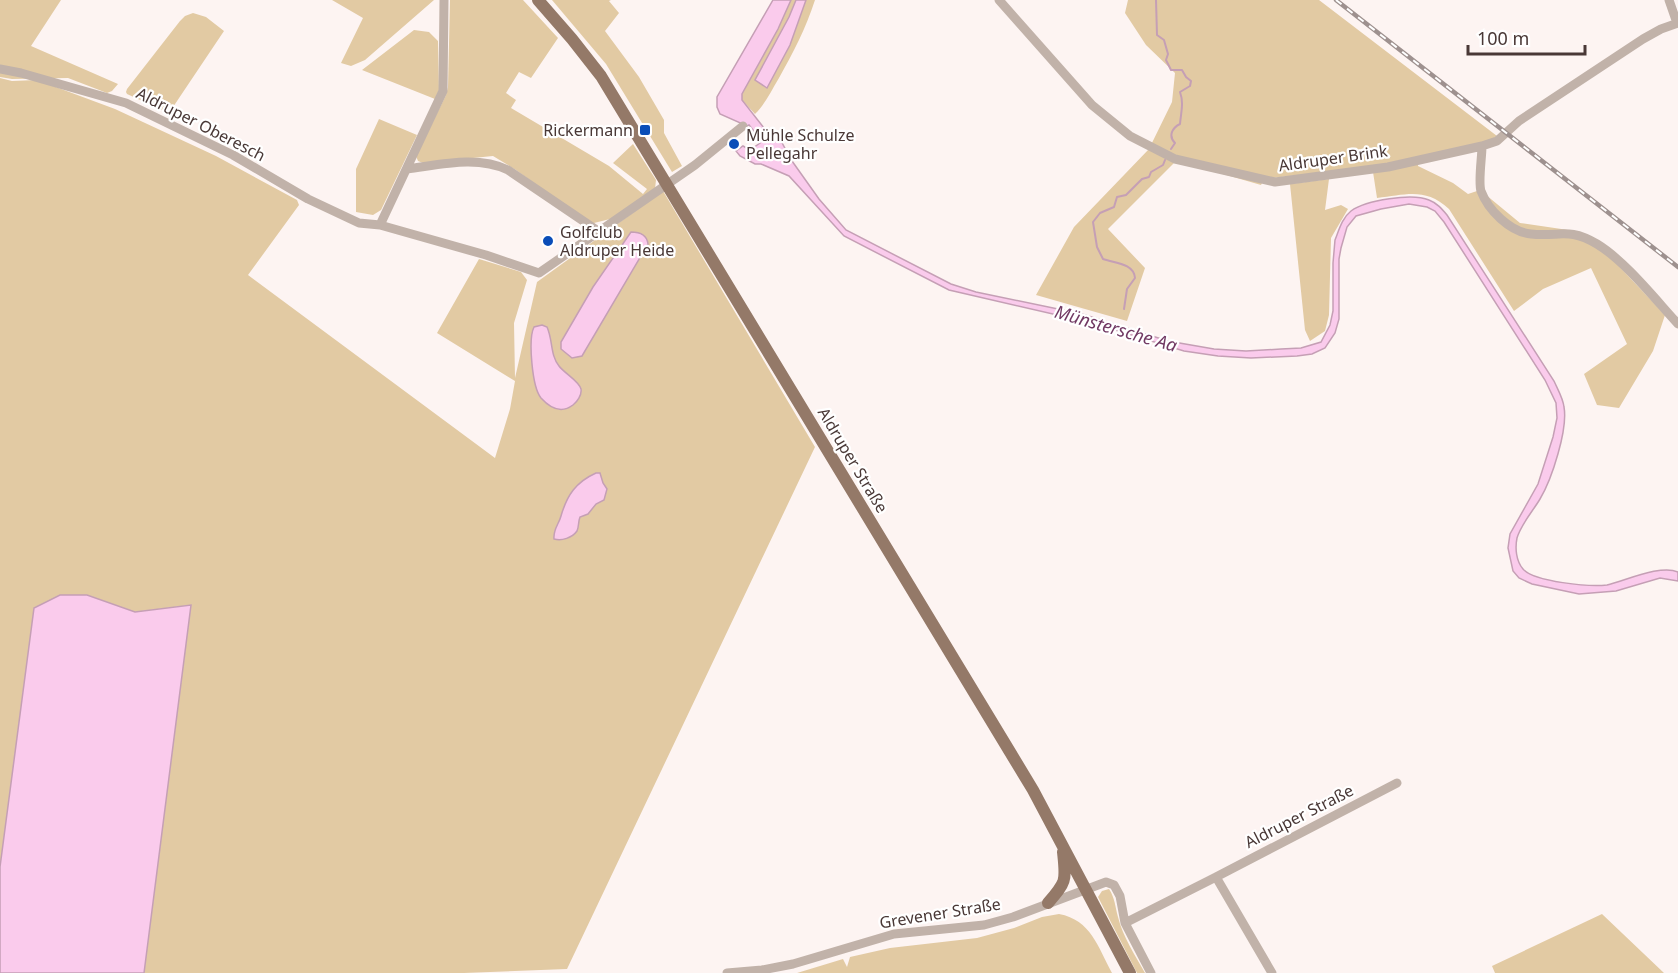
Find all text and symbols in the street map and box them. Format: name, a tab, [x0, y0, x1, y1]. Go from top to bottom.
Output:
scale bar	[1468, 18, 1585, 56]
text: 100 m	[1477, 26, 1529, 50]
street label: Aldruper Oberesch	[133, 82, 269, 166]
place label: Rickermann	[543, 119, 633, 141]
marker: Rickermann	[638, 123, 652, 137]
place label: Mühle Schulze Pellegahr	[746, 124, 855, 164]
marker: Mühle Schulze Pellegahr	[727, 137, 741, 151]
street label: Aldruper Brink	[1277, 139, 1389, 177]
place label: Golfclub Aldruper Heide	[560, 221, 674, 261]
marker: Golfclub Aldruper Heide	[541, 234, 555, 248]
water label: Münstersche Aa	[1052, 299, 1180, 357]
street label: Aldruper Straße	[813, 403, 893, 517]
street label: Aldruper Straße	[1241, 779, 1357, 853]
street label: Grevener Straße	[878, 893, 1002, 933]

